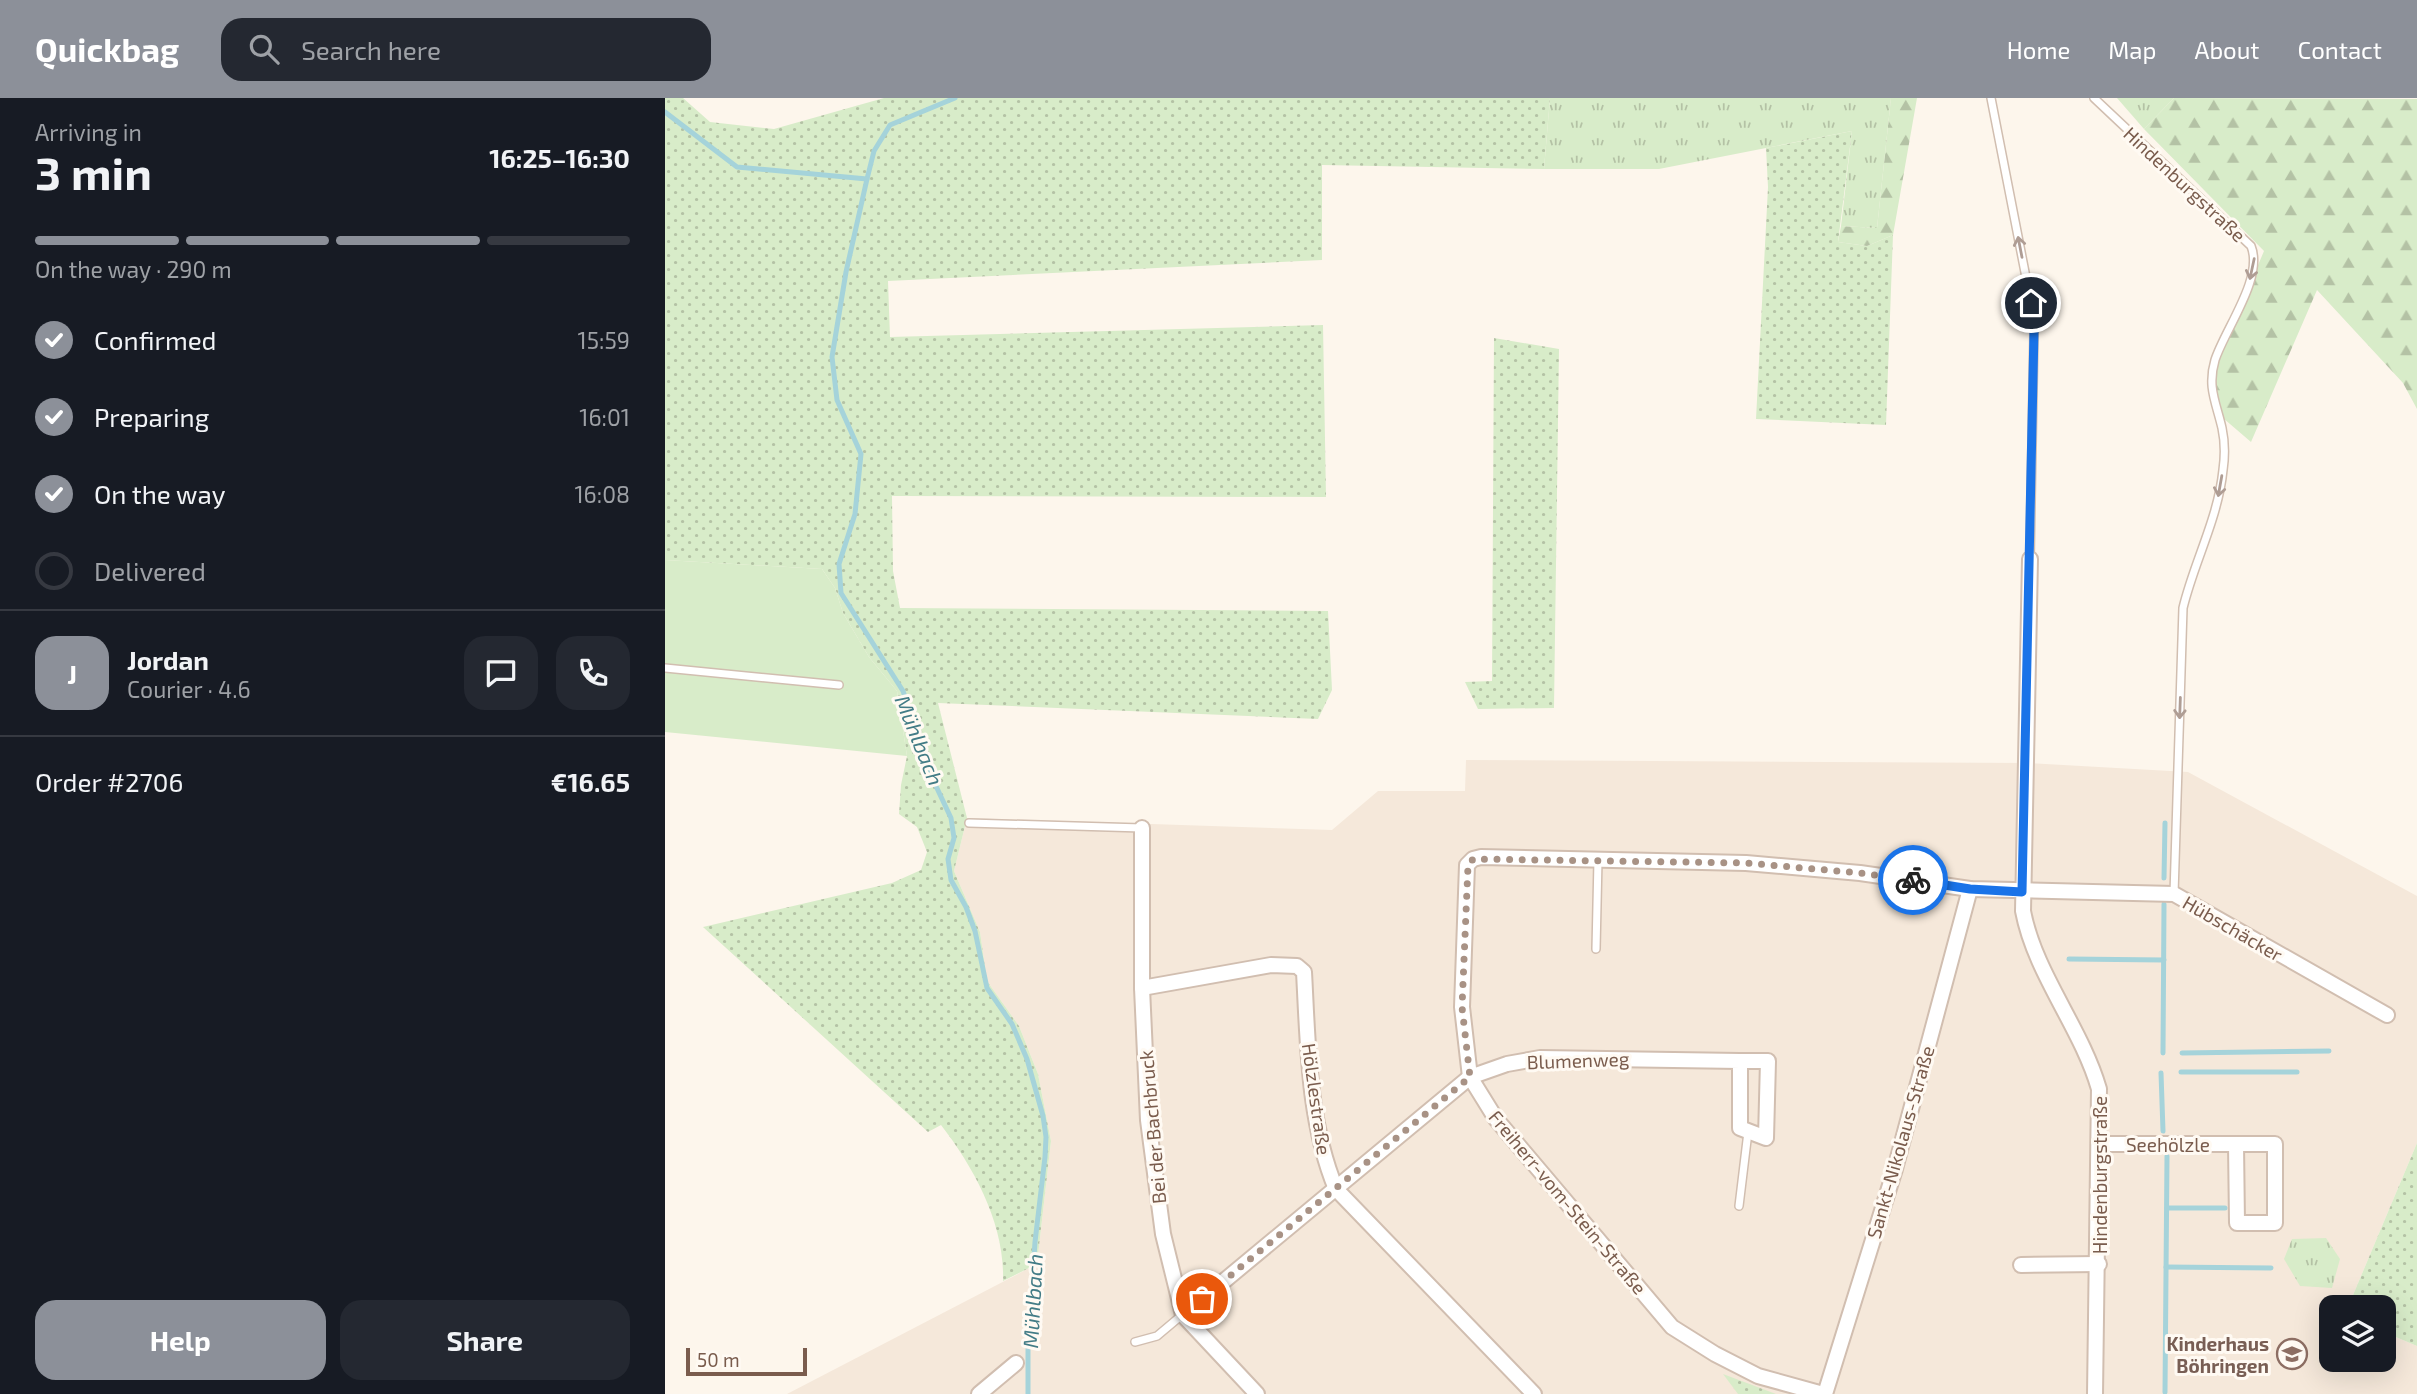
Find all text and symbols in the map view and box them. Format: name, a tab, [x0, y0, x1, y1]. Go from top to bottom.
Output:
search box	[221, 18, 711, 81]
text: Quickbag	[35, 29, 179, 69]
icon: search	[245, 30, 283, 68]
text: Search here	[301, 34, 441, 65]
text: Home	[2007, 35, 2070, 64]
text: Map	[2108, 35, 2156, 64]
text: About	[2194, 35, 2260, 64]
text: Contact	[2298, 35, 2382, 64]
text: Arriving in	[35, 118, 142, 146]
street label: Hindenburgstraße	[2119, 122, 2251, 246]
text: 16:25–16:30	[489, 142, 630, 173]
text: 3 min	[35, 144, 152, 199]
one-way arrow	[2013, 236, 2027, 259]
text: On the way · 290 m	[35, 255, 232, 283]
one-way arrow	[2244, 257, 2258, 280]
pin	[2001, 273, 2061, 333]
icon: home	[2012, 284, 2050, 322]
icon: check	[35, 321, 73, 359]
text: Confirmed	[94, 324, 217, 355]
text: 15:59	[578, 326, 630, 354]
icon: check	[35, 398, 73, 436]
text: Preparing	[94, 401, 209, 432]
text: 16:01	[579, 403, 630, 431]
one-way arrow	[2213, 474, 2227, 497]
icon: check	[35, 475, 73, 513]
text: On the way	[94, 478, 225, 509]
text: 16:08	[574, 480, 630, 508]
text: Delivered	[94, 555, 206, 586]
button: chat	[464, 636, 538, 710]
button: phone	[556, 636, 630, 710]
text: Jordan	[127, 644, 209, 675]
text: J	[67, 658, 77, 689]
text: Courier · 4.6	[127, 675, 251, 703]
water label: Mühlbach	[891, 691, 949, 789]
one-way arrow	[2173, 696, 2187, 719]
text: Order #2706	[35, 766, 183, 797]
text: €16.65	[551, 766, 630, 797]
courier	[1878, 845, 1948, 915]
icon: bike	[1894, 861, 1932, 899]
street label: Hübschäcker	[2179, 890, 2287, 966]
street label: Hölzlestraße	[1298, 1042, 1336, 1156]
street label: Sankt-Nikolaus-Straße	[1861, 1043, 1939, 1241]
street label: Blumenweg	[1526, 1047, 1630, 1073]
street label: Bei der Bachbruck	[1134, 1049, 1170, 1205]
street label: Hindenburgstraße	[2088, 1096, 2111, 1254]
street label: Freiherr-vom-Stein-Straße	[1484, 1105, 1652, 1299]
street label: Seehölzle	[2126, 1133, 2210, 1156]
water label: Mühlbach	[1017, 1253, 1047, 1349]
pin	[1172, 1269, 1232, 1329]
icon: bag	[1183, 1280, 1221, 1318]
map controls	[2319, 1295, 2396, 1372]
button: layers	[2319, 1295, 2396, 1372]
button: Help	[35, 1300, 326, 1380]
button: Share	[340, 1300, 630, 1380]
place label: Kinderhaus Böhringen	[2167, 1332, 2269, 1377]
school or university icon: Kinderhaus Böhringen	[2275, 1337, 2309, 1371]
scale bar	[686, 1345, 807, 1377]
text: 50 m	[697, 1348, 740, 1371]

